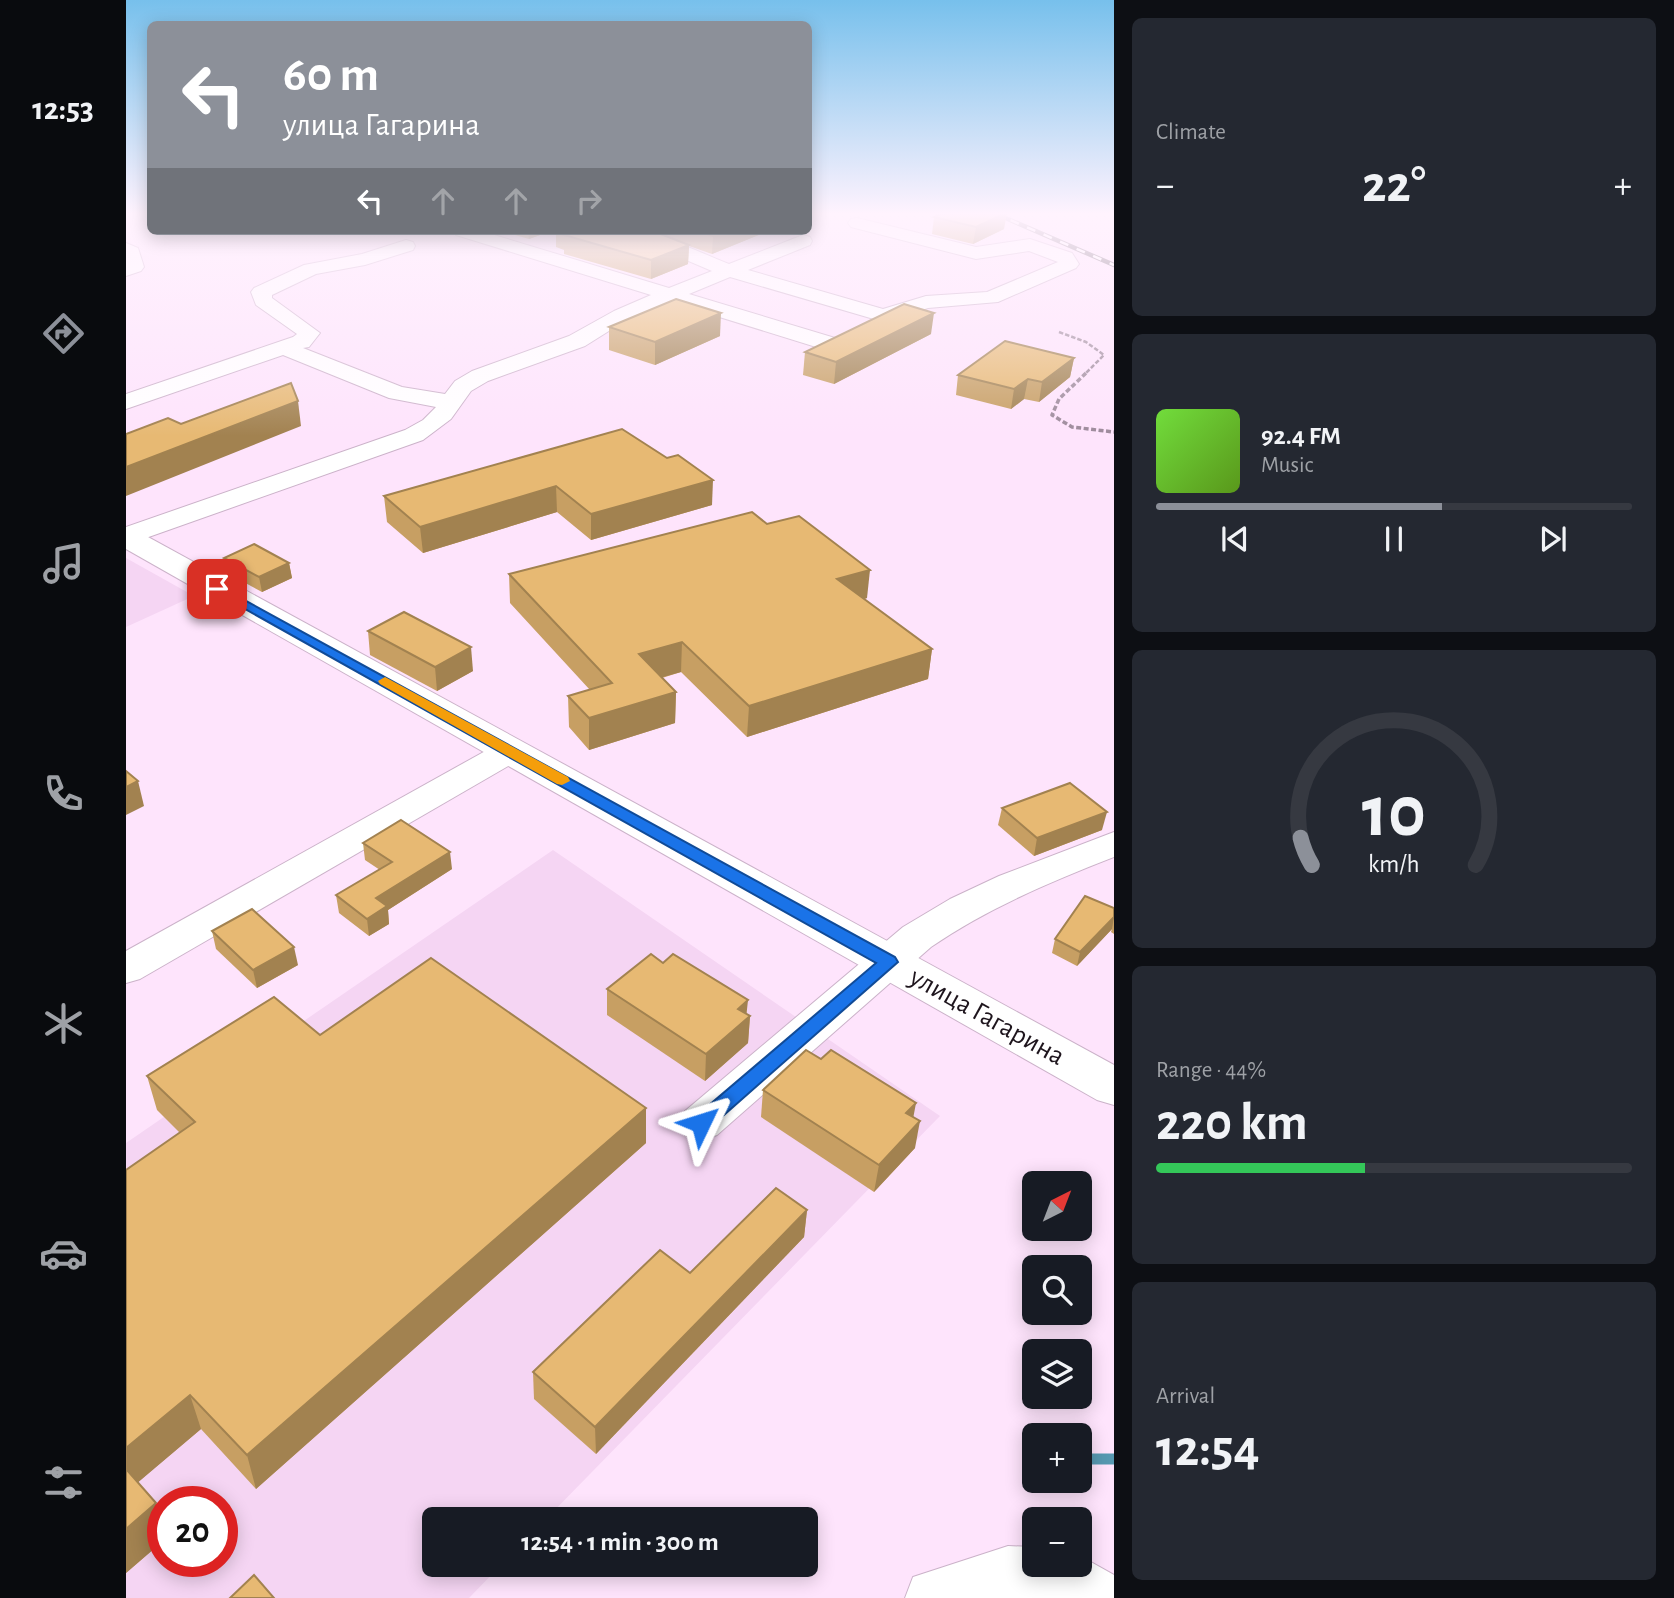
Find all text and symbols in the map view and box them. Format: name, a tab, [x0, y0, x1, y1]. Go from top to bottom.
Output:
icon: left	[168, 49, 259, 140]
text: 60 m	[283, 51, 379, 100]
text: 12:53	[32, 93, 94, 125]
text: улица Гагарина	[283, 109, 480, 141]
text: Climate	[1156, 121, 1226, 144]
text: 22°	[1362, 159, 1426, 211]
text: −	[1156, 167, 1174, 205]
text: +	[1614, 167, 1632, 205]
icon: left	[351, 182, 389, 220]
icon: ahead	[424, 182, 462, 220]
icon: ahead	[497, 182, 535, 220]
icon: right	[570, 182, 608, 220]
icon: directions	[39, 309, 88, 358]
text: 92.4 FM	[1261, 423, 1341, 449]
text: Music	[1261, 454, 1313, 477]
icon: previous	[1216, 520, 1254, 558]
icon: pause	[1375, 520, 1413, 558]
icon: next	[1534, 520, 1572, 558]
icon: music	[39, 539, 88, 588]
pin	[187, 559, 247, 619]
icon: arrive	[198, 570, 236, 608]
icon: phone	[39, 769, 88, 818]
text: 10	[1362, 777, 1426, 850]
text: km/h	[1368, 852, 1420, 877]
street label: улица Гагарина	[904, 963, 1069, 1071]
icon: climate	[39, 999, 88, 1048]
text: Range · 44%	[1156, 1059, 1266, 1082]
position arrow	[664, 1086, 738, 1160]
text: 220 km	[1156, 1097, 1308, 1149]
north arrow	[1022, 1171, 1092, 1241]
map controls	[1022, 1171, 1092, 1577]
icon: car	[39, 1229, 88, 1278]
button: search	[1022, 1255, 1092, 1325]
button: layers	[1022, 1339, 1092, 1409]
text: Arrival	[1156, 1385, 1215, 1408]
button: +	[1022, 1423, 1092, 1493]
text: 12:54	[1156, 1423, 1260, 1475]
icon: filters	[39, 1458, 88, 1507]
speed limit sign: 20	[147, 1486, 238, 1577]
button: −	[1022, 1507, 1092, 1577]
text: 12:54 · 1 min · 300 m	[521, 1529, 719, 1555]

